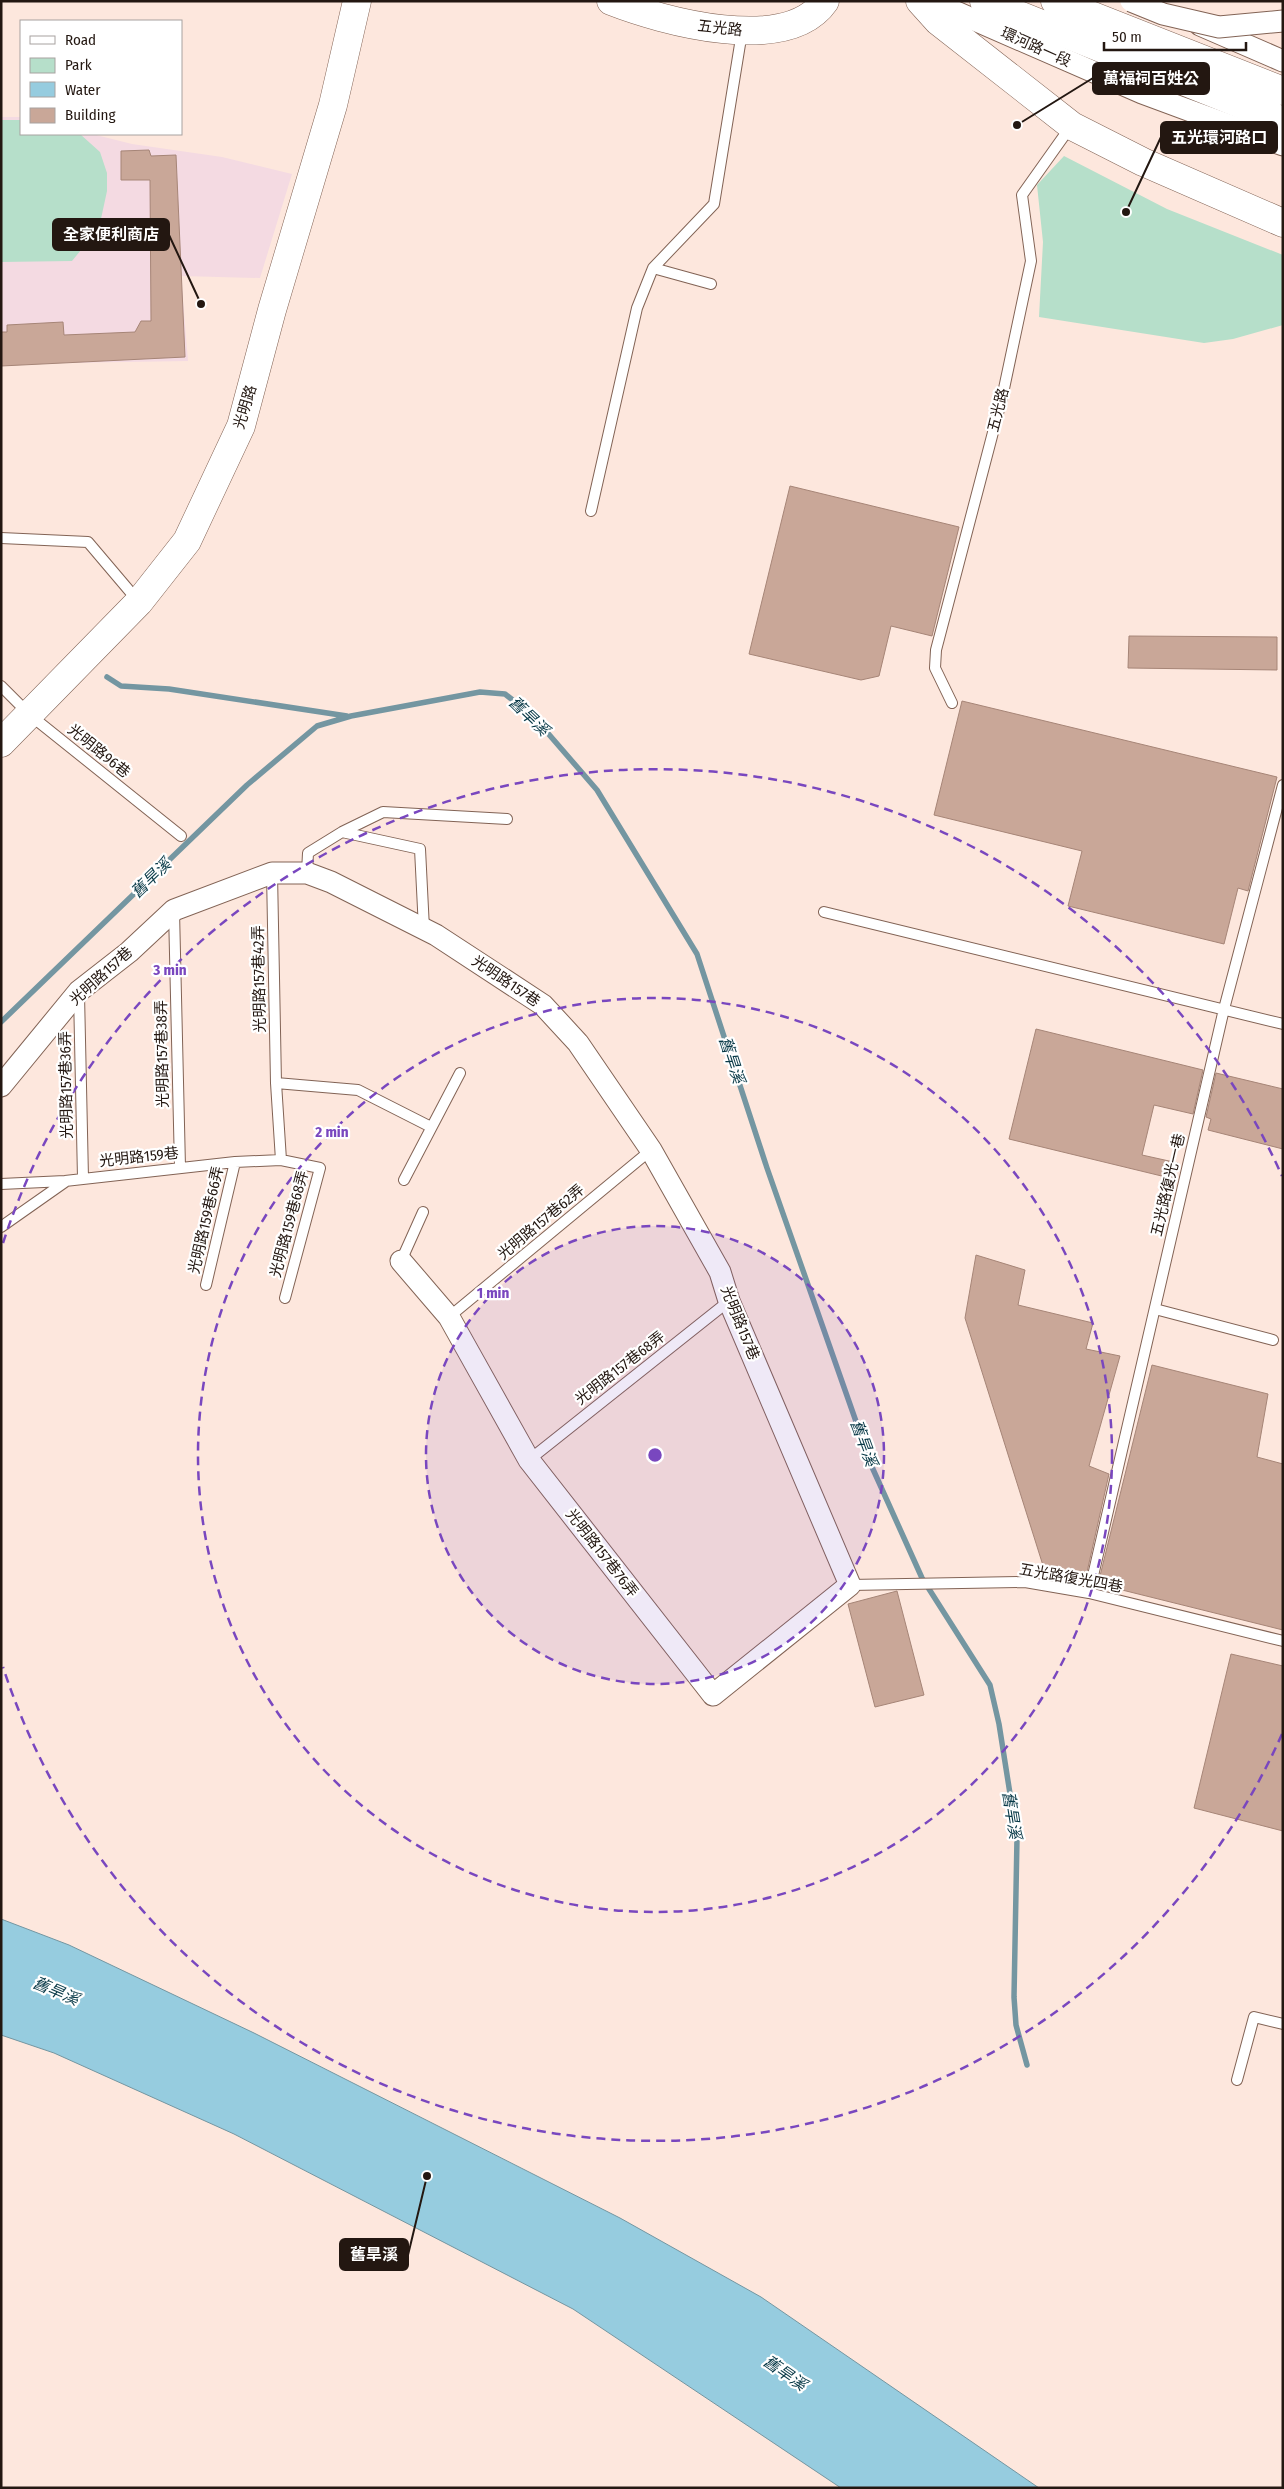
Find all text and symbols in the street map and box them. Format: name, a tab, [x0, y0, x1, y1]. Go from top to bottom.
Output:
street label: 五光路	[697, 17, 743, 39]
legend	[20, 20, 182, 135]
scale bar	[1104, 20, 1246, 52]
street label: 環河路一段	[998, 24, 1074, 70]
text: 50 m	[1112, 28, 1142, 46]
text: Road	[65, 31, 96, 49]
text: Park	[65, 56, 92, 74]
callout: 萬福祠百姓公	[1093, 63, 1209, 94]
text: 萬福祠百姓公	[1103, 69, 1199, 88]
text: Water	[65, 81, 101, 99]
text: Building	[65, 106, 116, 124]
callout: 五光環河路口	[1161, 122, 1277, 153]
text: 五光環河路口	[1171, 128, 1267, 147]
callout: 全家便利商店	[53, 219, 169, 250]
text: 全家便利商店	[63, 225, 159, 244]
street label: 光明路	[230, 383, 260, 431]
street label: 五光路	[984, 386, 1012, 434]
water label: 舊旱溪	[505, 692, 554, 741]
street label: 光明路96巷	[64, 720, 134, 782]
water label: 舊旱溪	[127, 853, 176, 902]
street label: 光明路157巷42弄	[249, 925, 269, 1033]
street label: 光明路157巷	[66, 943, 136, 1009]
street label: 光明路157巷	[468, 952, 544, 1010]
text: 3 min	[152, 961, 187, 979]
street label: 光明路157巷38弄	[152, 1000, 172, 1108]
street label: 光明路157巷36弄	[56, 1031, 76, 1139]
water label: 舊旱溪	[716, 1034, 749, 1088]
text: 2 min	[314, 1123, 349, 1141]
street label: 五光路復光一巷	[1147, 1132, 1189, 1238]
street label: 光明路159巷	[98, 1144, 180, 1170]
street label: 光明路159巷66弄	[185, 1165, 227, 1275]
street label: 光明路159巷68弄	[266, 1169, 312, 1279]
street label: 光明路157巷62弄	[494, 1181, 588, 1263]
street label: 光明路157巷	[717, 1283, 763, 1363]
text: 1 min	[477, 1284, 509, 1302]
street label: 光明路157巷68弄	[572, 1328, 668, 1408]
water label: 舊旱溪	[847, 1417, 882, 1471]
centre of rings	[646, 1446, 664, 1464]
street label: 光明路157巷76弄	[562, 1505, 642, 1601]
street label: 五光路復光四巷	[1018, 1560, 1124, 1596]
water label: 舊旱溪	[999, 1790, 1025, 1842]
water label: 舊旱溪	[30, 1973, 84, 2010]
callout: 舊旱溪	[340, 2239, 408, 2270]
text: 舊旱溪	[350, 2245, 398, 2264]
water label: 舊旱溪	[760, 2351, 812, 2396]

